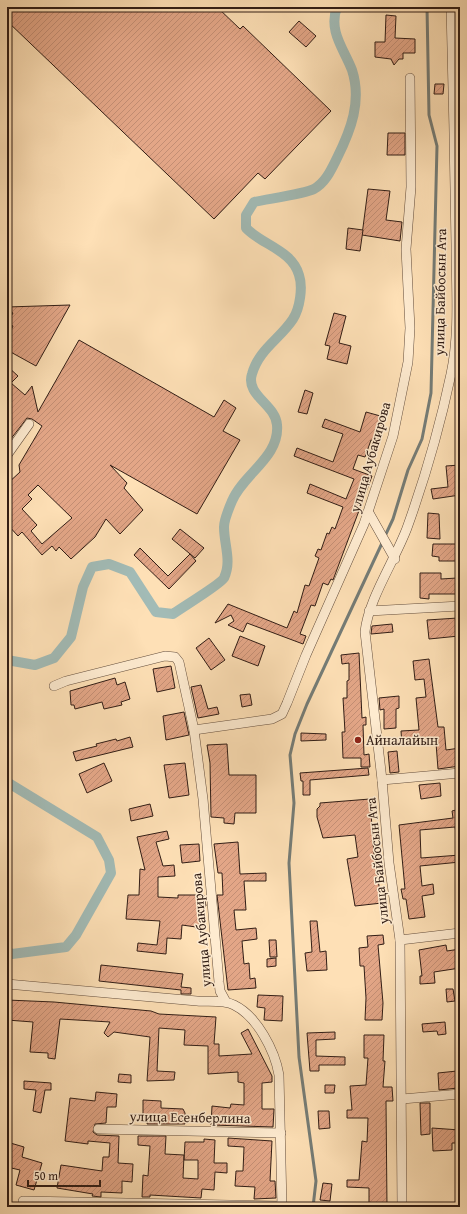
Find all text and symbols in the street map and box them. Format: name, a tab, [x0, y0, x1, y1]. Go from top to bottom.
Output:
street label: улица Байбосын Ата	[429, 228, 451, 357]
street label: улица Аубакирова	[344, 399, 395, 516]
place label: Айналайын	[366, 730, 438, 750]
marker: Айналайын	[353, 735, 363, 745]
street label: улица Байбосын Ата	[360, 796, 394, 926]
street label: улица Аубакирова	[186, 872, 216, 989]
street label: улица Есенберлина	[128, 1106, 251, 1128]
scale bar	[28, 1162, 100, 1188]
text: 50 m	[34, 1167, 58, 1184]

